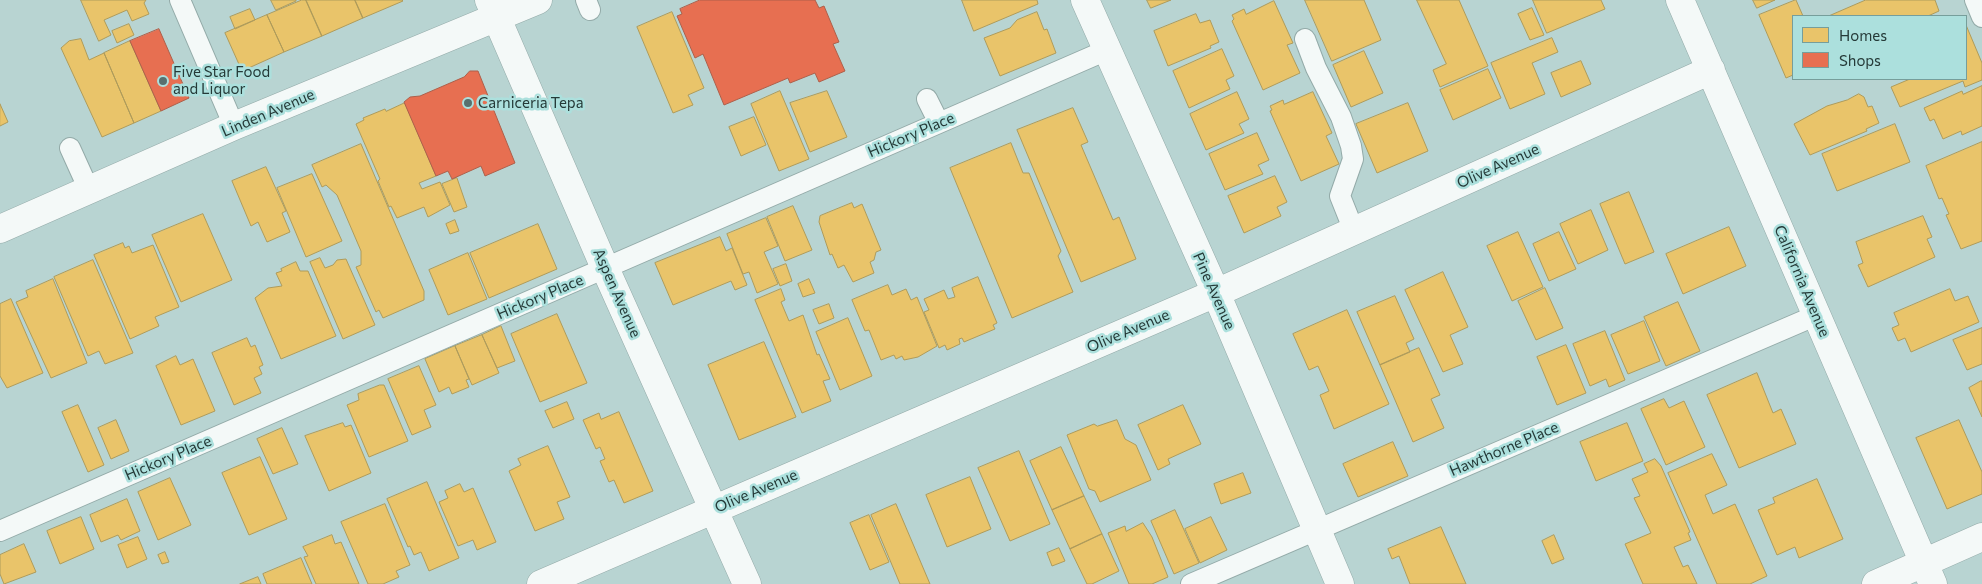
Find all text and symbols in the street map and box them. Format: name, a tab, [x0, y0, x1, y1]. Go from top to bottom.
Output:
legend	[1792, 15, 1967, 80]
text: Homes	[1839, 26, 1887, 44]
text: Shops	[1839, 51, 1881, 69]
place label: Five Star Food and Liquor	[173, 63, 270, 98]
marker: Five Star Food and Liquor	[157, 75, 169, 87]
street label: Linden Avenue	[219, 85, 317, 141]
place label: Carniceria Tepa	[478, 94, 584, 112]
marker: Carniceria Tepa	[462, 97, 474, 109]
street label: Hickory Place	[865, 109, 957, 161]
street label: Olive Avenue	[1454, 140, 1542, 192]
street label: California Avenue	[1770, 222, 1834, 340]
street label: Aspen Avenue	[589, 246, 645, 340]
street label: Pine Avenue	[1189, 250, 1239, 332]
street label: Hickory Place	[494, 271, 586, 323]
street label: Olive Avenue	[1084, 305, 1172, 357]
street label: Hawthorne Place	[1447, 418, 1561, 480]
street label: Hickory Place	[122, 432, 214, 484]
street label: Olive Avenue	[712, 465, 800, 517]

